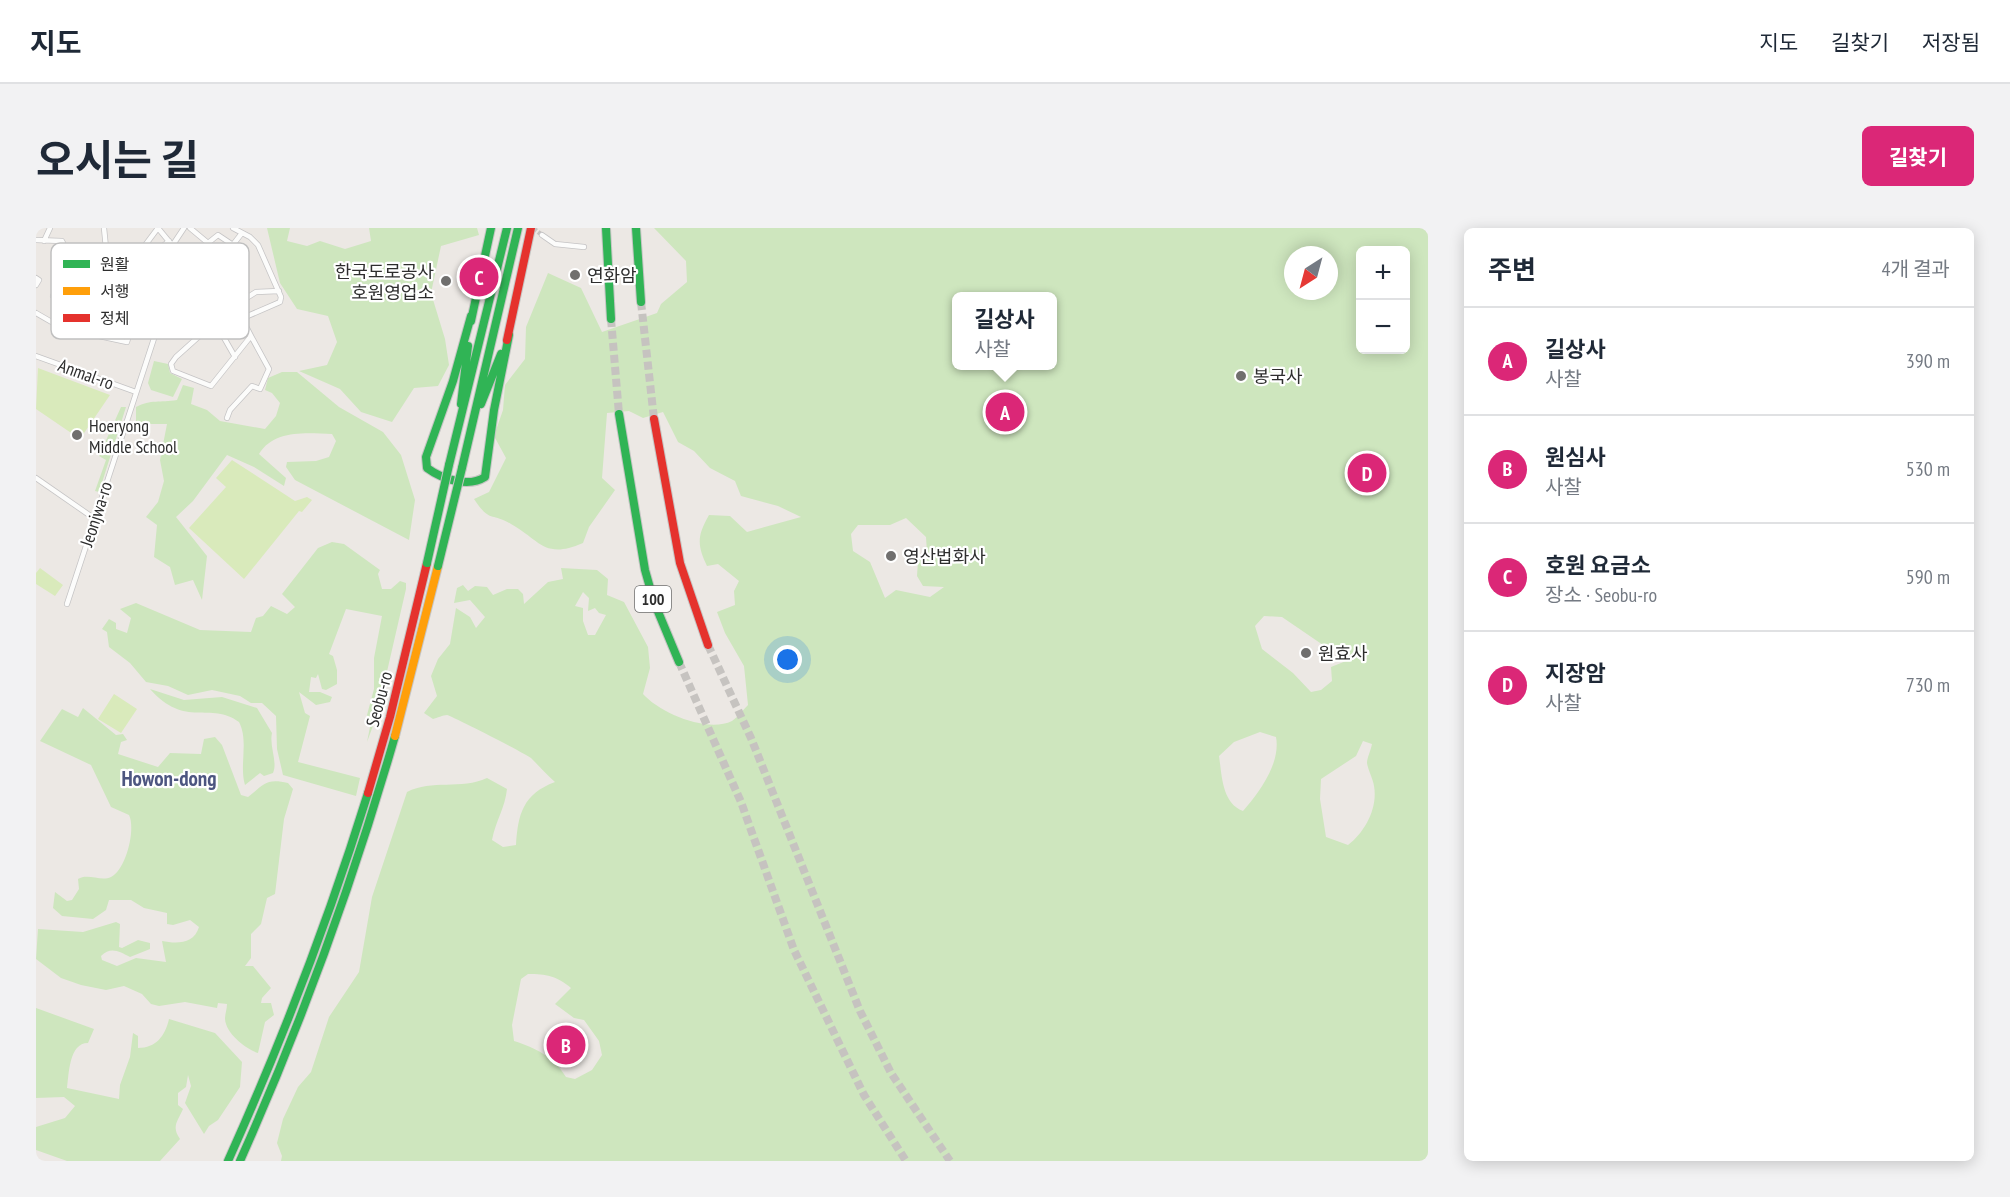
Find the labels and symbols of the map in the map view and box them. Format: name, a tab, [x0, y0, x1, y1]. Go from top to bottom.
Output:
legend	[51, 243, 249, 339]
north arrow	[1284, 246, 1338, 300]
text: 원활	[100, 254, 130, 274]
pin: C	[460, 254, 498, 300]
place label: 한국도로공사 호원영업소	[335, 260, 434, 304]
place label: 연화암	[587, 264, 637, 287]
marker: 연화암	[568, 268, 582, 282]
marker: 한국도로공사 호원영업소	[439, 274, 453, 288]
text: 서행	[100, 281, 129, 301]
text: 정체	[100, 308, 129, 328]
street label: Anmal-ro	[55, 353, 117, 395]
place label: 봉국사	[1253, 365, 1303, 388]
marker: 봉국사	[1234, 369, 1248, 383]
pin: A	[986, 390, 1024, 435]
place label: Hoeryong Middle School	[89, 414, 178, 458]
marker: Hoeryong Middle School	[70, 428, 84, 442]
pin: D	[1348, 450, 1386, 496]
street label: Jeonjwa-ro	[74, 478, 117, 550]
place label: 영산법화사	[903, 545, 986, 568]
marker: 영산법화사	[884, 549, 898, 563]
road number: 100	[635, 586, 671, 612]
place label: 원효사	[1318, 642, 1368, 665]
your location	[773, 645, 802, 674]
marker: 원효사	[1299, 646, 1313, 660]
street label: Seobu-ro	[361, 669, 397, 729]
district label: Howon-dong	[121, 765, 217, 792]
pin: B	[546, 1022, 586, 1068]

